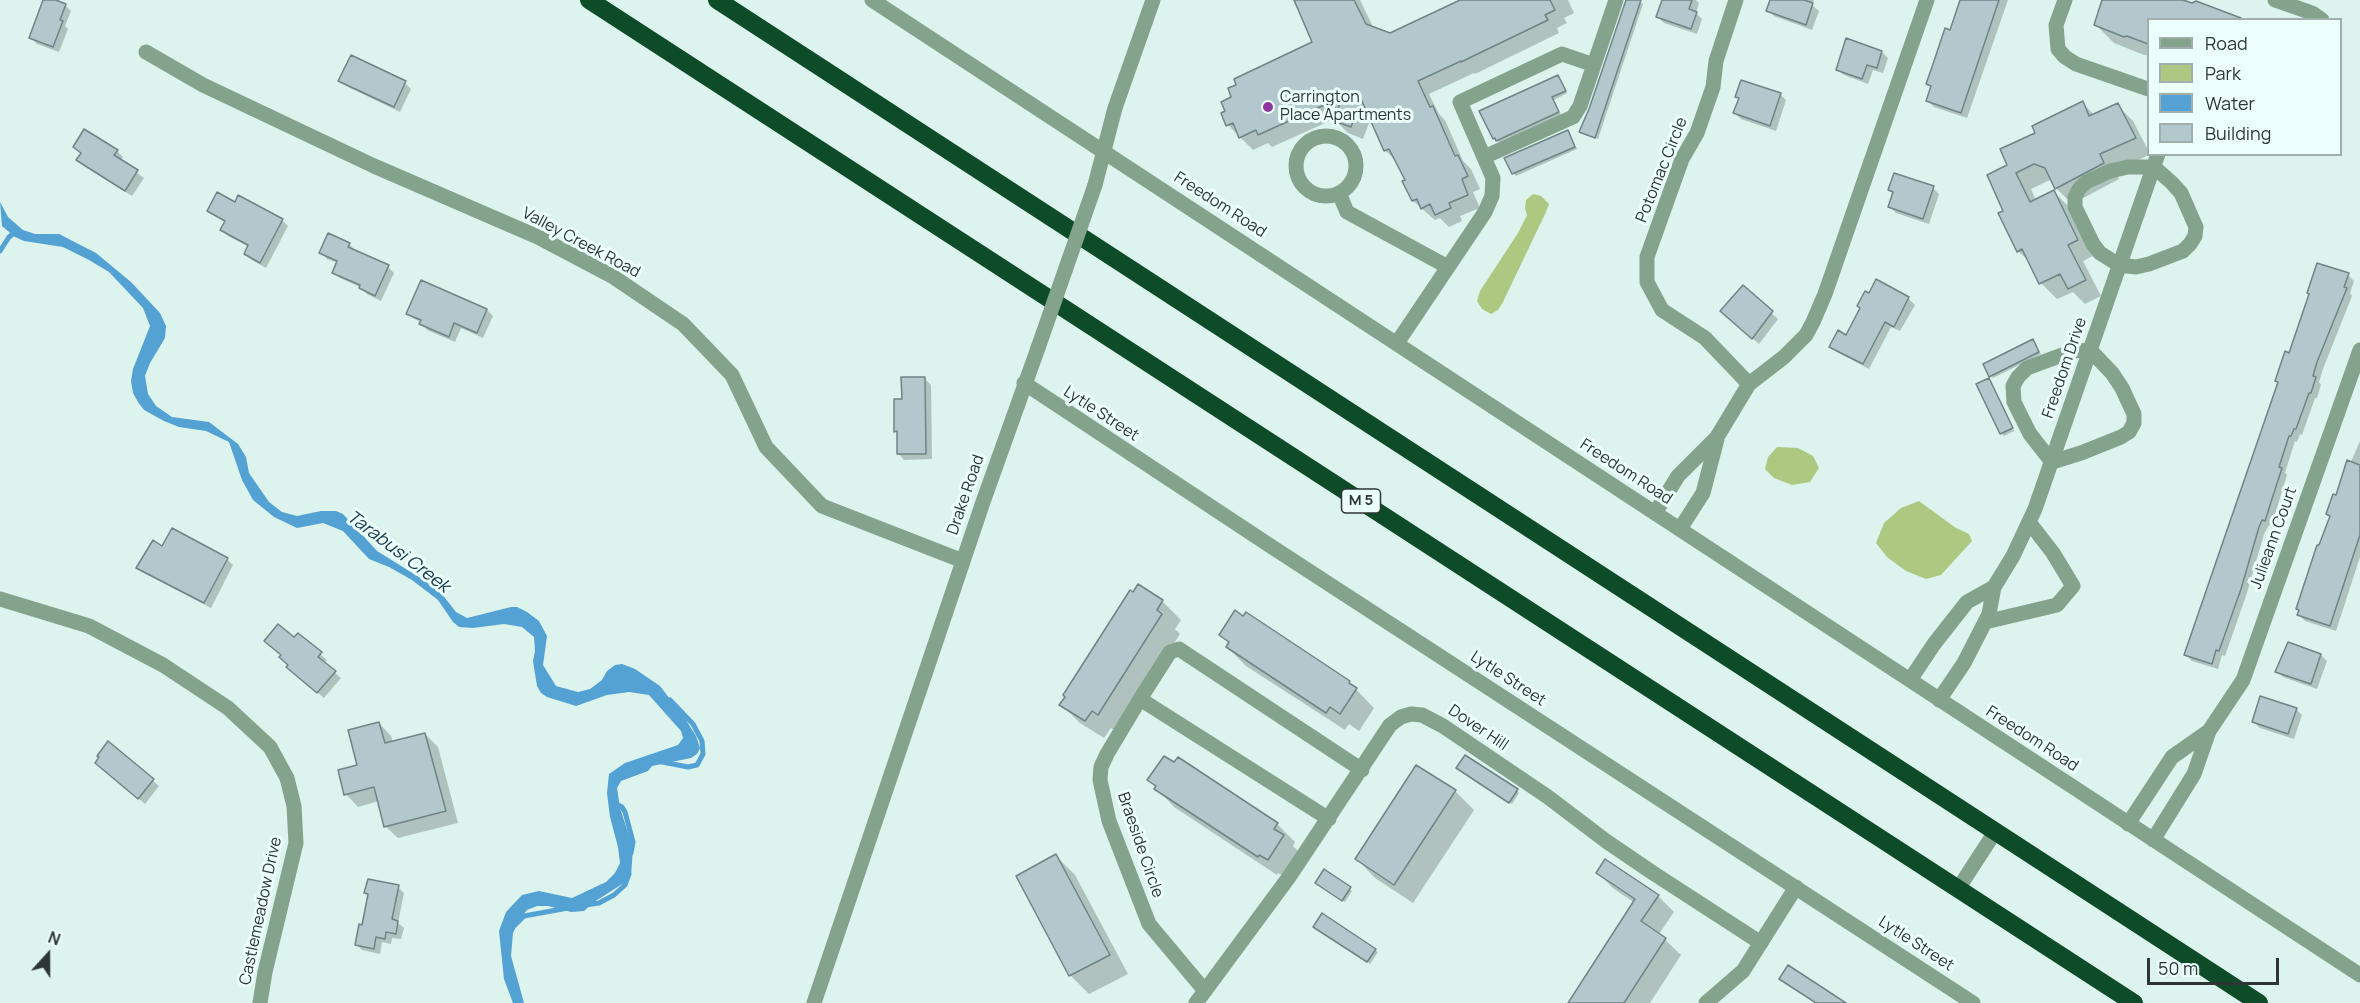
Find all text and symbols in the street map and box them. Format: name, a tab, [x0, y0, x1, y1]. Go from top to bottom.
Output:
legend	[2147, 18, 2342, 156]
text: Road	[2205, 31, 2248, 55]
text: Park	[2205, 61, 2241, 85]
place label: Carrington Place Apartments	[1280, 88, 1411, 126]
text: Water	[2205, 91, 2255, 115]
marker: Carrington Place Apartments	[1261, 100, 1275, 114]
street label: Potomac Circle	[1632, 115, 1692, 225]
text: Building	[2205, 121, 2271, 145]
street label: Freedom Road	[1170, 168, 1270, 242]
street label: Valley Creek Road	[519, 204, 643, 282]
street label: Freedom Drive	[2039, 315, 2091, 421]
street label: Lytle Street	[1060, 382, 1142, 446]
street label: Freedom Road	[1576, 435, 1676, 509]
street label: Drake Road	[943, 452, 989, 538]
street label: Julieann Court	[2247, 484, 2301, 592]
road number: M 5	[1342, 489, 1380, 513]
water label: Tarabusi Creek	[342, 506, 454, 598]
street label: Lytle Street	[1467, 647, 1549, 711]
street label: Dover Hill	[1444, 701, 1512, 755]
street label: Freedom Road	[1982, 702, 2082, 776]
street label: Braeside Circle	[1113, 790, 1167, 900]
street label: Castlemeadow Drive	[236, 835, 286, 987]
street label: Lytle Street	[1875, 912, 1957, 976]
north arrow	[18, 925, 78, 985]
text: N	[45, 926, 64, 951]
scale bar	[2150, 946, 2282, 984]
text: 50 m	[2158, 956, 2198, 980]

